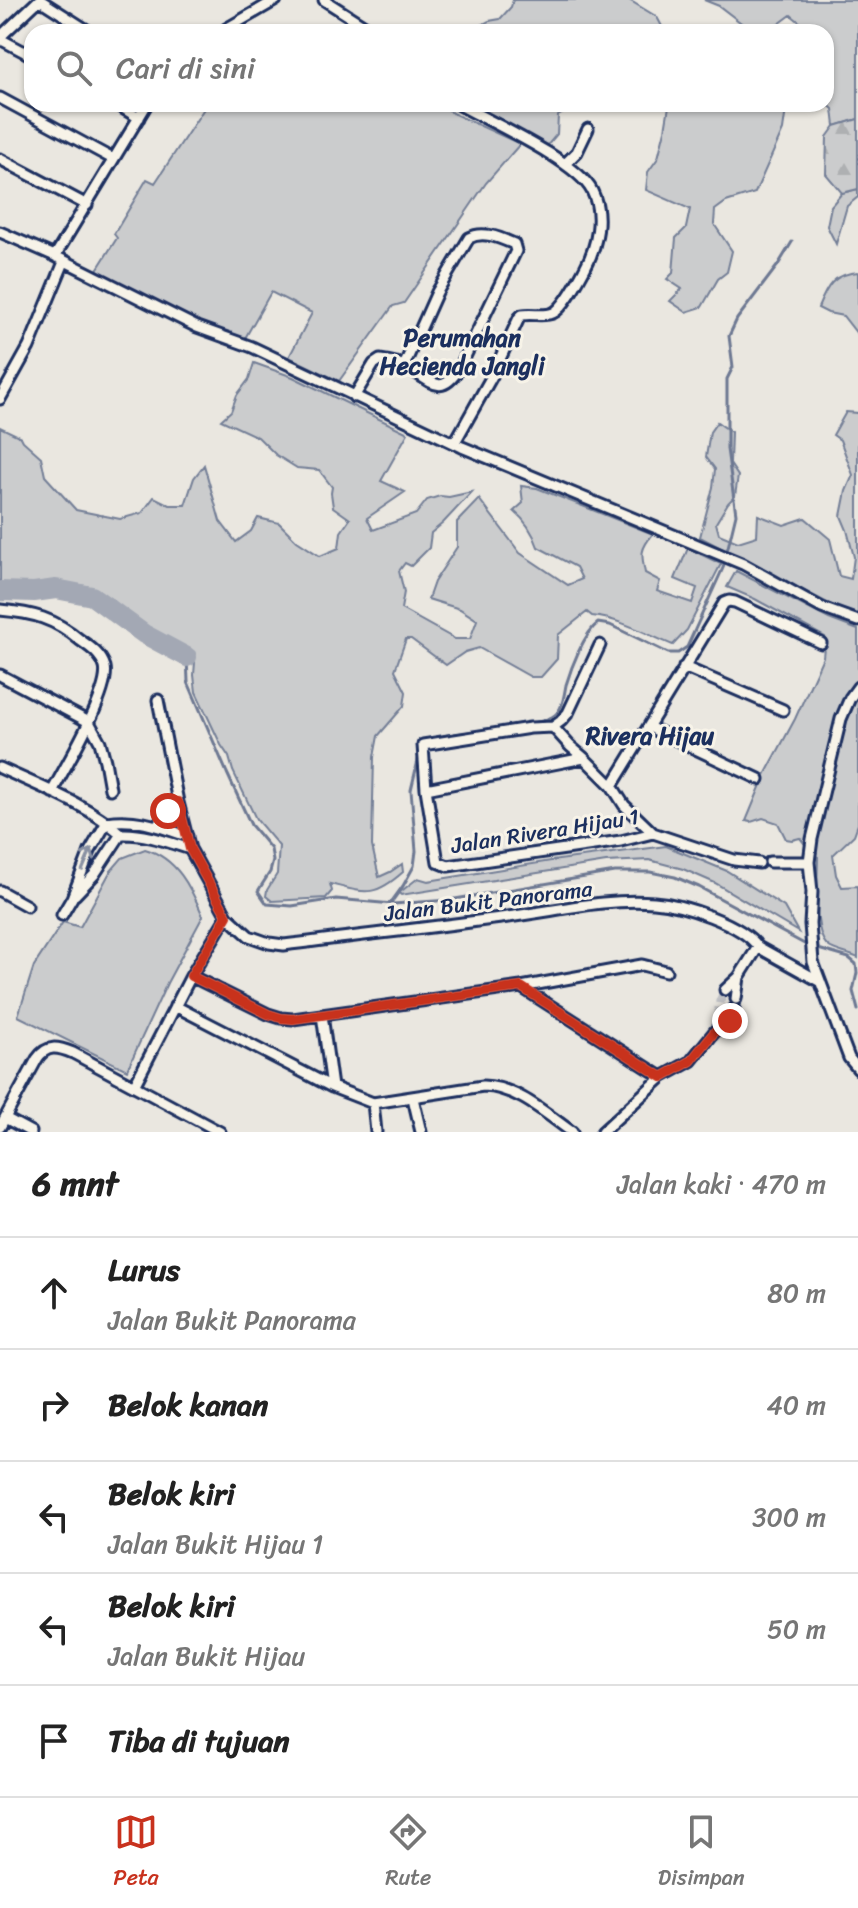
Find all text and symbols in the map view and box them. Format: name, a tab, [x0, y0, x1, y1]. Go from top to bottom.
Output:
search box	[24, 24, 834, 112]
text: Cari di sini	[116, 41, 255, 95]
icon: search	[52, 46, 96, 90]
district label: Perumahan Hecienda Jangli	[379, 317, 546, 387]
district label: Rivera Hijau	[585, 715, 714, 757]
route start	[150, 793, 186, 829]
street label: Jalan Rivera Hijau 1	[447, 797, 642, 865]
one-way arrow	[81, 847, 96, 871]
street label: Jalan Bukit Panorama	[381, 869, 595, 933]
route end	[712, 1003, 748, 1039]
text: 6 mnt	[32, 1154, 118, 1214]
text: Jalan kaki · 470 m	[617, 1161, 826, 1207]
text: Lurus	[108, 1243, 180, 1297]
text: 80 m	[767, 1270, 826, 1316]
icon: ahead	[32, 1271, 76, 1315]
text: Jalan Bukit Panorama	[108, 1297, 356, 1343]
text: Belok kanan	[108, 1378, 268, 1432]
text: 40 m	[767, 1382, 826, 1428]
icon: right	[32, 1383, 76, 1427]
text: Belok kiri	[108, 1467, 235, 1521]
text: 300 m	[752, 1494, 826, 1540]
icon: left	[32, 1495, 76, 1539]
text: Jalan Bukit Hijau 1	[108, 1521, 323, 1567]
text: Belok kiri	[108, 1579, 235, 1633]
text: 50 m	[767, 1606, 826, 1652]
icon: left	[32, 1607, 76, 1651]
text: Jalan Bukit Hijau	[108, 1633, 305, 1679]
text: Tiba di tujuan	[108, 1714, 289, 1768]
icon: arrive	[32, 1719, 76, 1763]
tab: Peta	[113, 1810, 159, 1897]
tab: Rute	[385, 1810, 431, 1897]
tab: Disimpan	[658, 1810, 745, 1897]

